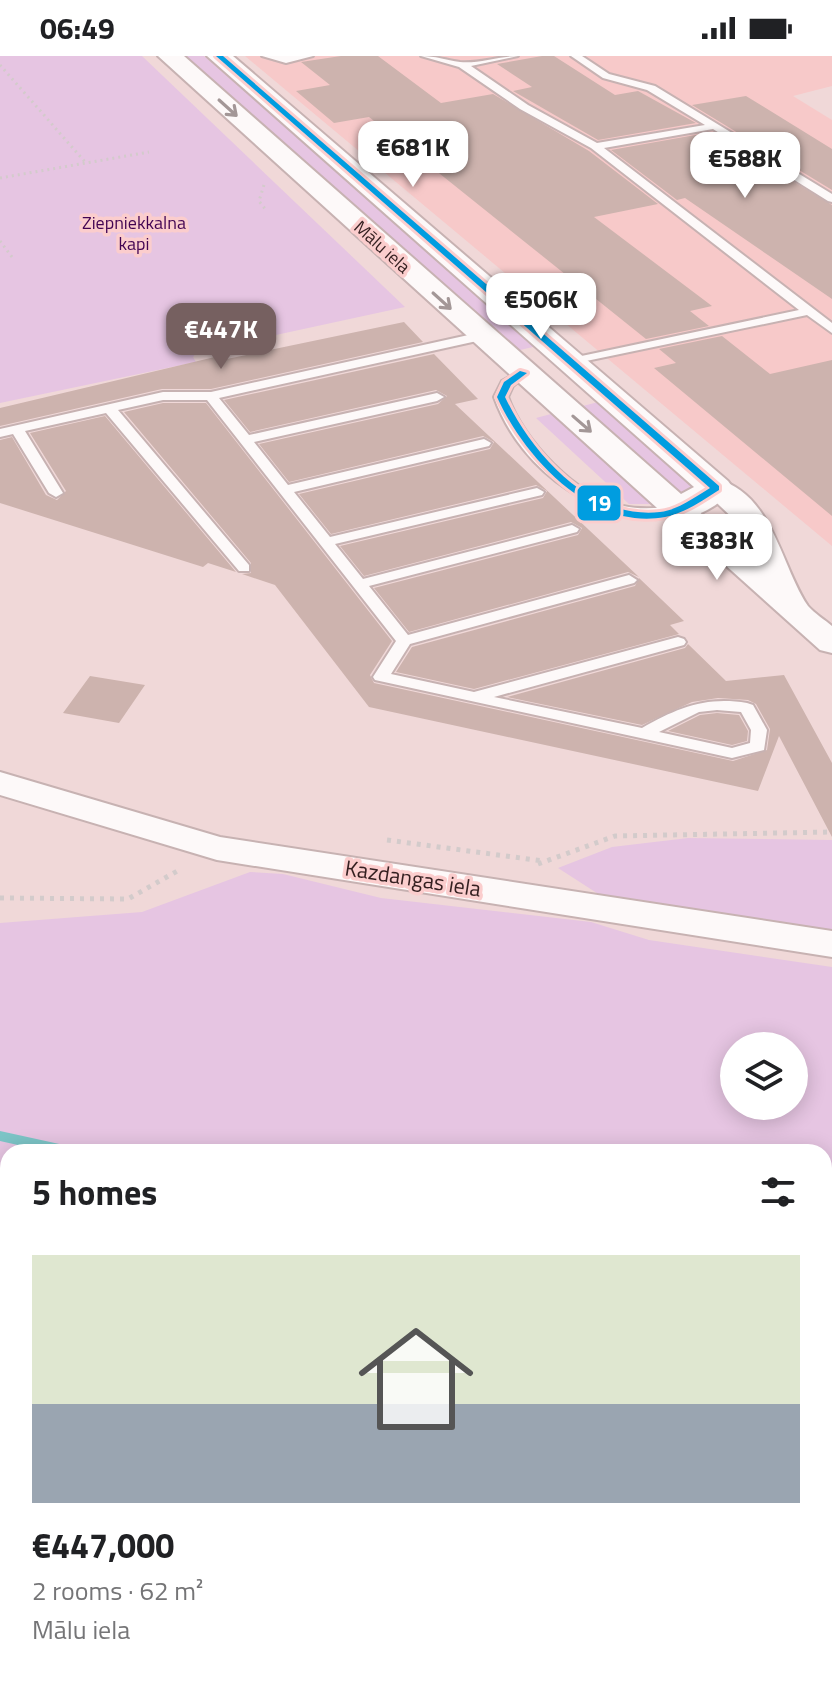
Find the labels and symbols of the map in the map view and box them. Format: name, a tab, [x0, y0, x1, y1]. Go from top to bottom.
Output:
one-way arrow	[218, 99, 238, 118]
pin: €681K	[357, 121, 469, 189]
pin: €588K	[689, 132, 801, 200]
park label: Ziepniekkalna kapi	[82, 209, 186, 257]
street label: Mālu iela	[348, 214, 417, 279]
pin: €506K	[485, 273, 597, 341]
one-way arrow	[432, 291, 452, 309]
pin: €447K	[165, 303, 277, 371]
one-way arrow	[571, 415, 591, 433]
line badge: 19	[576, 484, 622, 522]
text: 19	[587, 486, 611, 520]
pin: €383K	[661, 514, 773, 582]
street label: Kazdangas iela	[342, 850, 484, 906]

